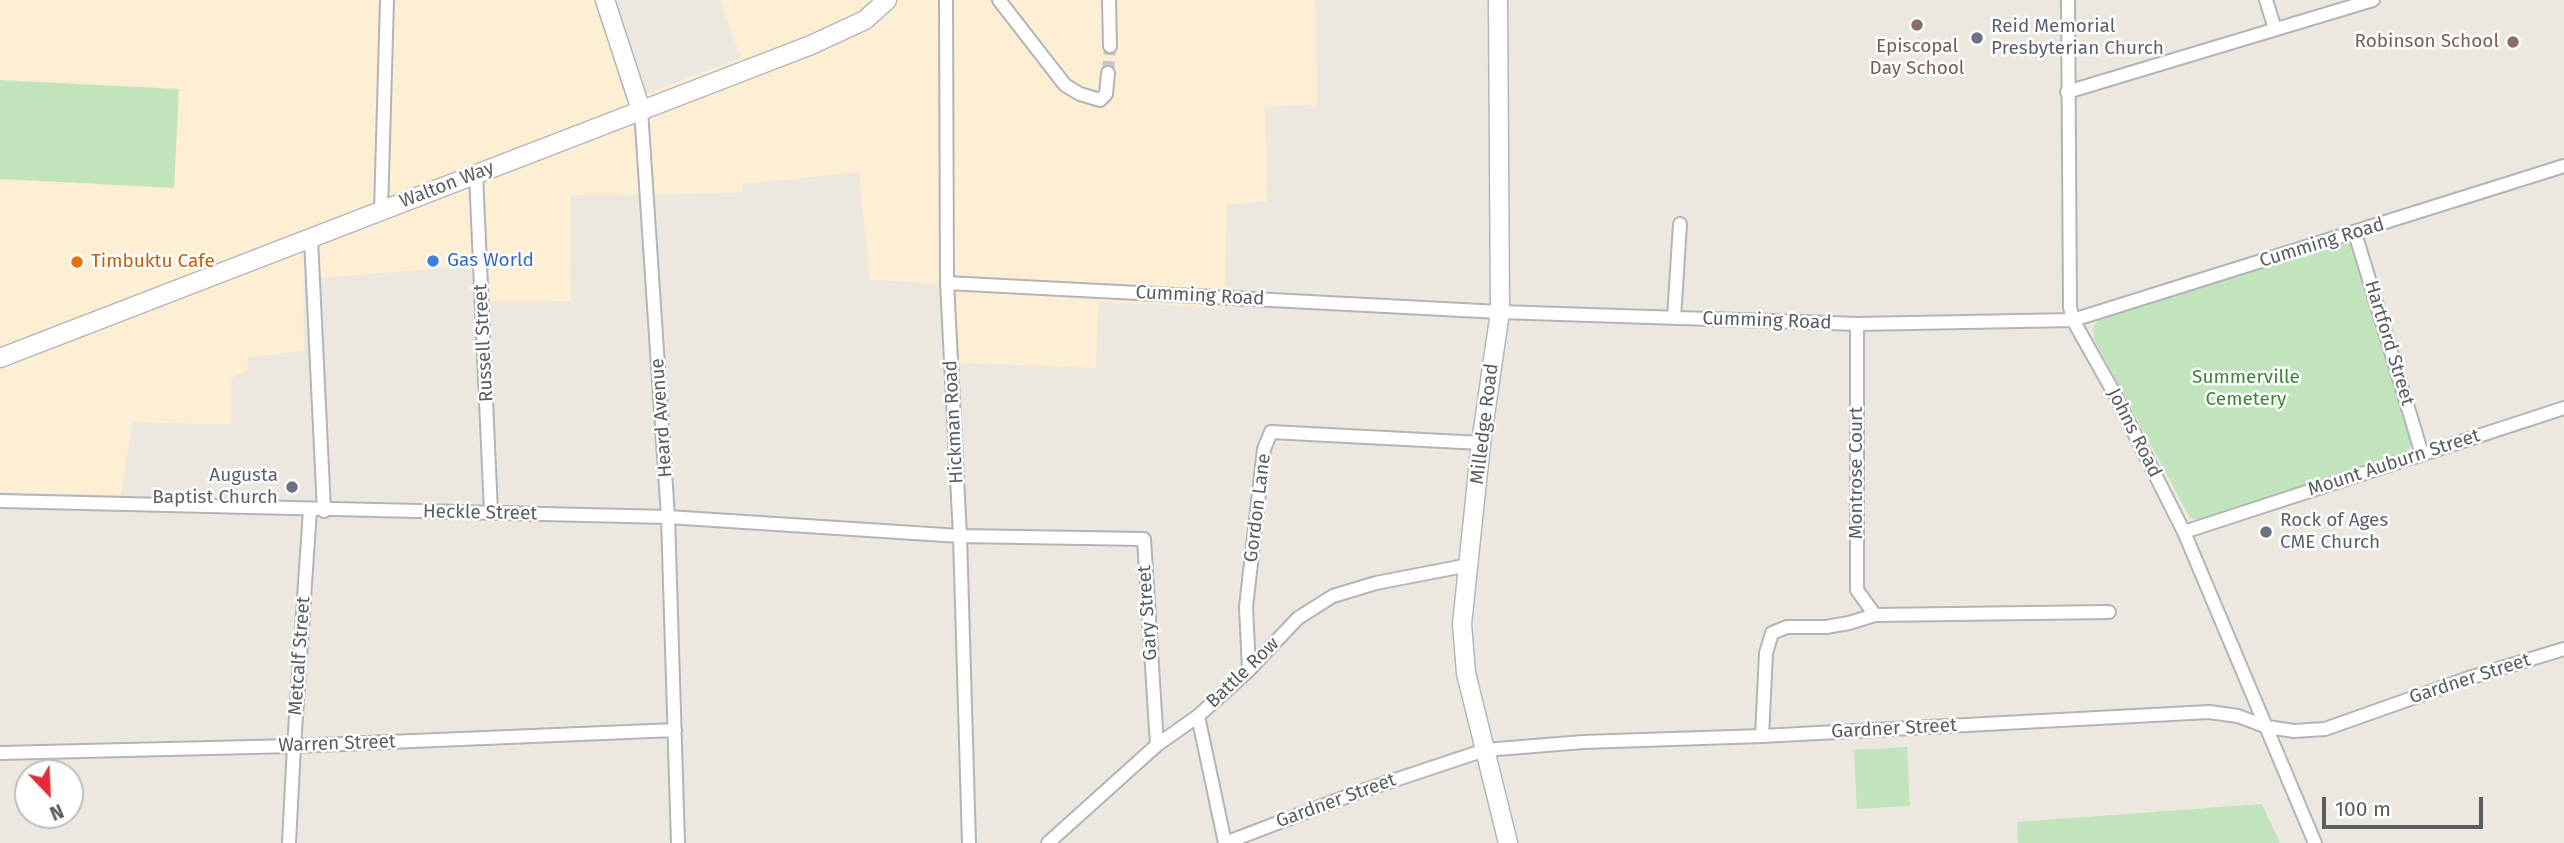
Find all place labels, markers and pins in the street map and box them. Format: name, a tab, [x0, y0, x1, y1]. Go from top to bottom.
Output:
place label: Reid Memorial Presbyterian Church	[1991, 16, 2164, 60]
marker: Episcopal Day School	[1909, 17, 1925, 33]
marker: Reid Memorial Presbyterian Church	[1969, 30, 1985, 46]
place label: Robinson School	[2354, 31, 2499, 53]
marker: Robinson School	[2505, 34, 2521, 50]
place label: Episcopal Day School	[1870, 36, 1964, 80]
place label: Gas World	[447, 250, 534, 272]
place label: Timbuktu Cafe	[91, 251, 215, 273]
marker: Gas World	[425, 253, 441, 269]
marker: Timbuktu Cafe	[69, 254, 85, 270]
place label: Augusta Baptist Church	[152, 465, 278, 509]
marker: Augusta Baptist Church	[284, 479, 300, 495]
place label: Rock of Ages CME Church	[2280, 510, 2388, 554]
marker: Rock of Ages CME Church	[2258, 524, 2274, 540]

